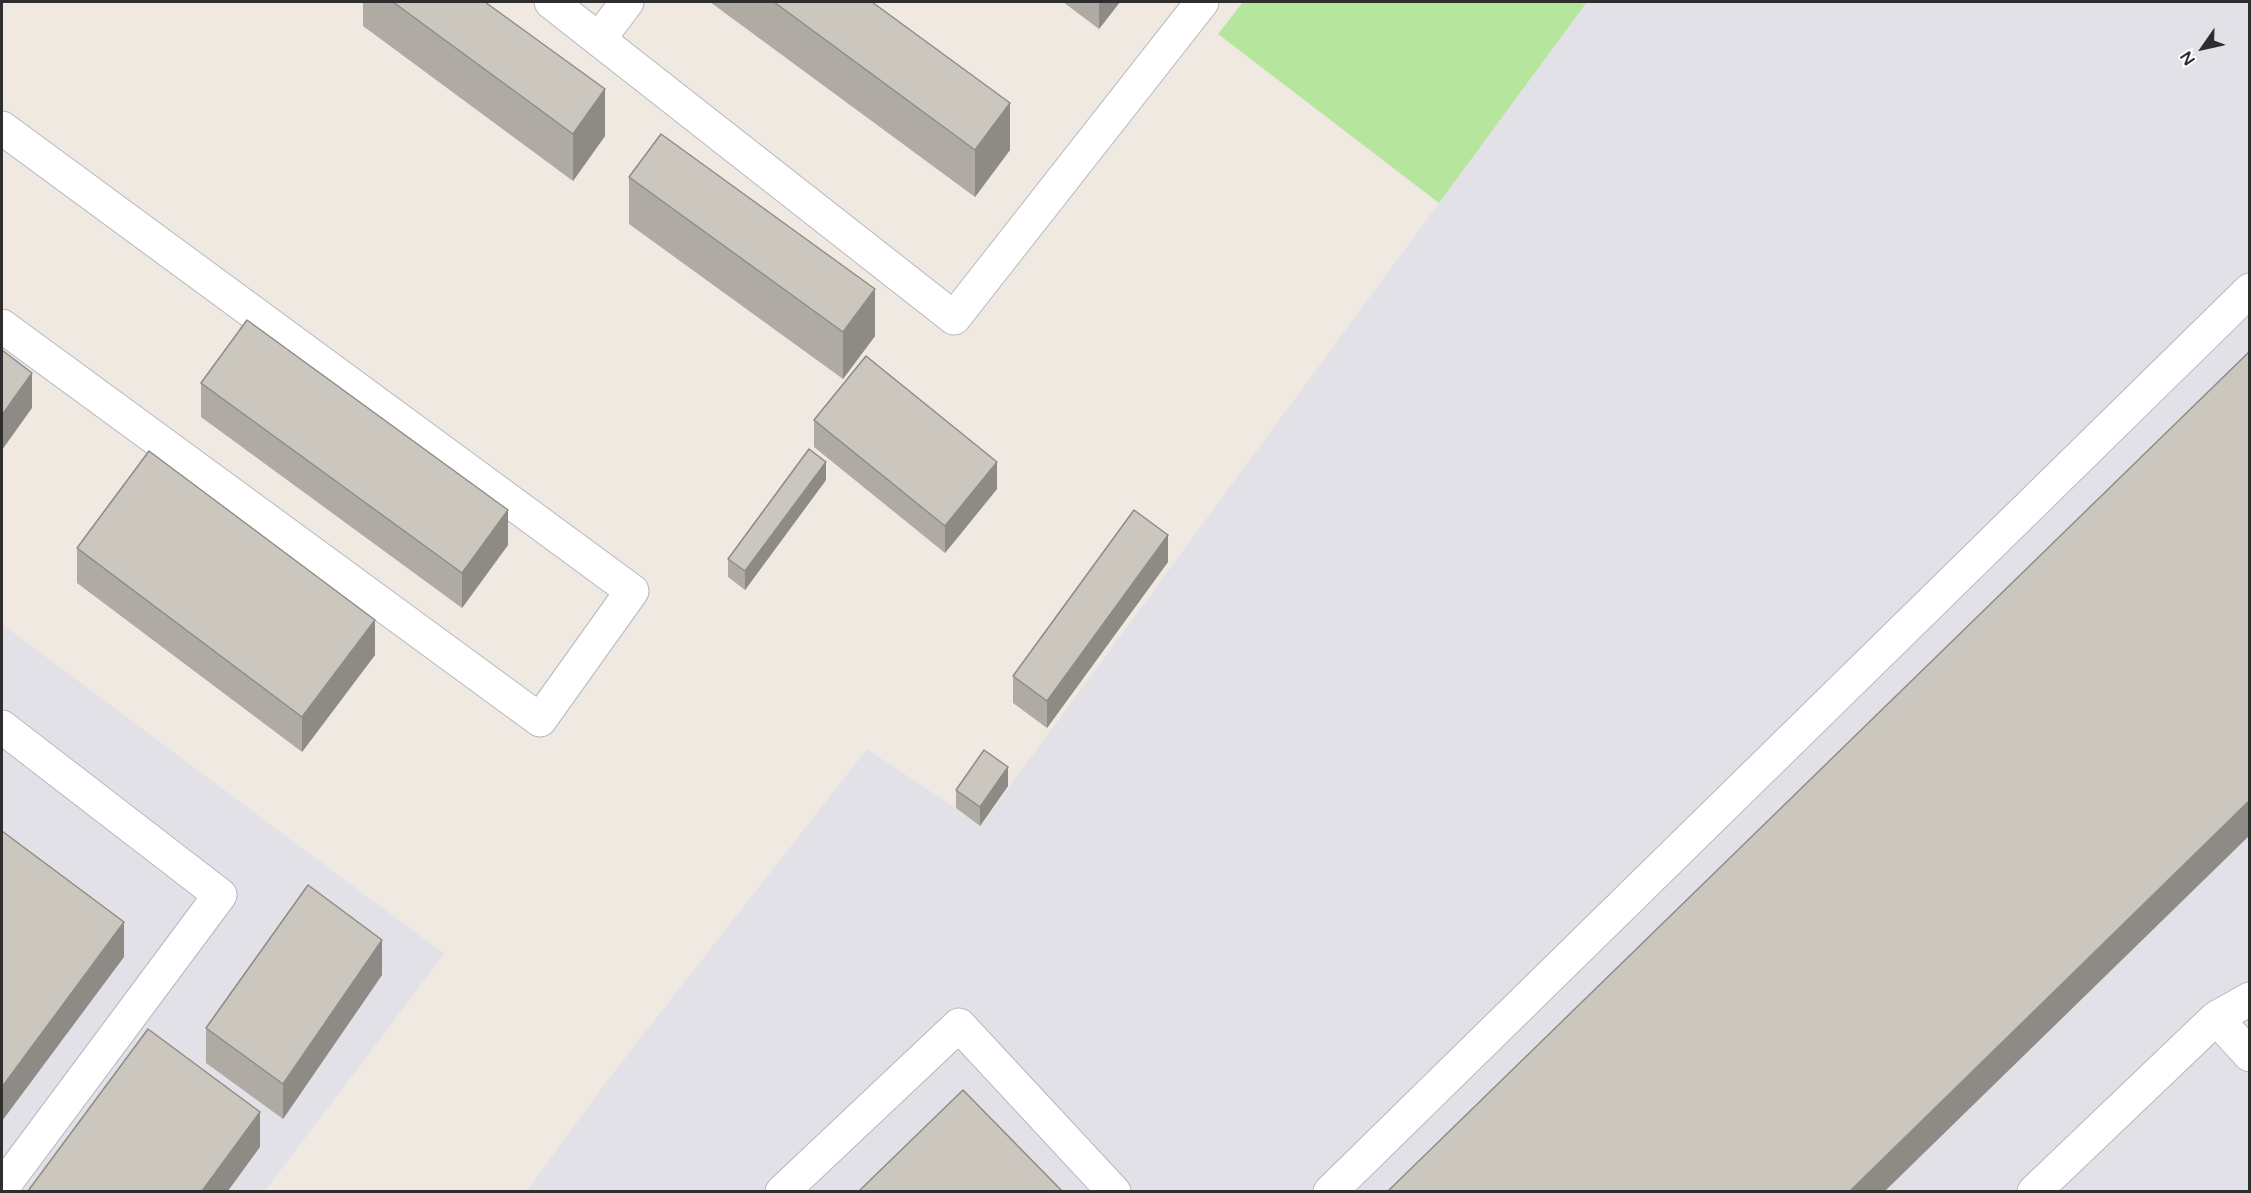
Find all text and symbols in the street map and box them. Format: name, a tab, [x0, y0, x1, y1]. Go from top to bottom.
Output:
north arrow	[2173, 18, 2233, 78]
text: N	[2176, 47, 2200, 69]

